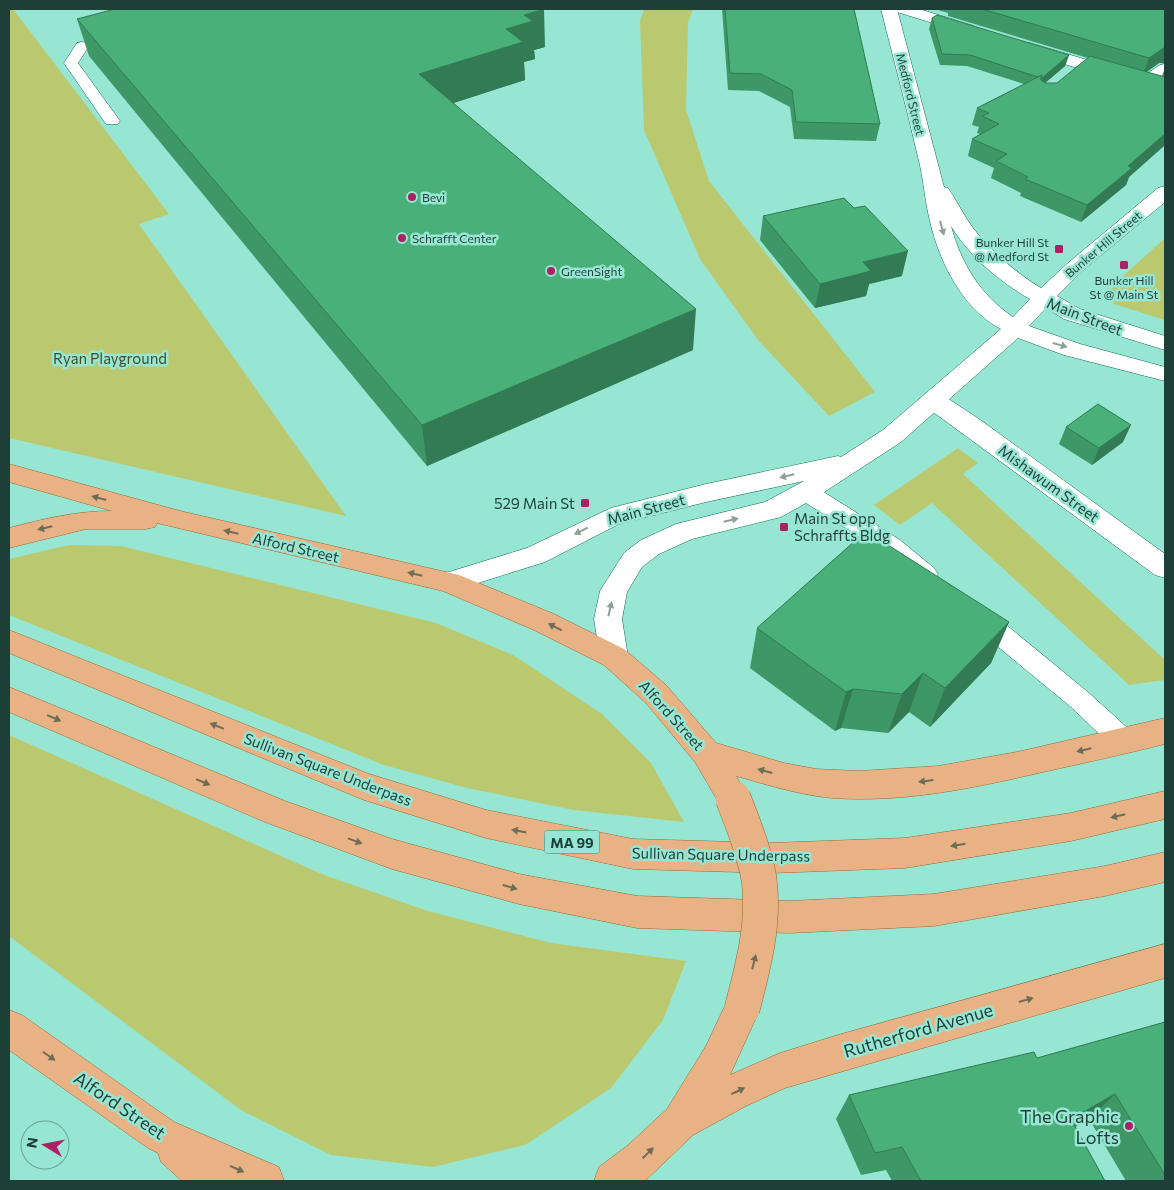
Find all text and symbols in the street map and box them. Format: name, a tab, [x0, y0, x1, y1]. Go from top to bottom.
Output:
street label: Medford Street	[894, 52, 928, 137]
place label: Bevi	[422, 190, 445, 204]
marker: Bevi	[406, 191, 418, 203]
street label: Bunker Hill Street	[1062, 208, 1144, 280]
one-way arrow	[938, 220, 946, 235]
place label: Schrafft Center	[412, 231, 497, 245]
marker: Schrafft Center	[396, 232, 408, 244]
place label: Bunker Hill St @ Medford St	[974, 235, 1049, 263]
marker: Bunker Hill St @ Medford St	[1053, 243, 1065, 255]
marker: Bunker Hill St @ Main St	[1118, 259, 1130, 271]
place label: GreenSight	[561, 264, 622, 278]
marker: GreenSight	[545, 265, 557, 277]
place label: Bunker Hill St @ Main St	[1090, 273, 1158, 301]
street label: Main Street	[1045, 293, 1125, 339]
one-way arrow	[1053, 342, 1068, 350]
park label: Ryan Playground	[53, 349, 167, 367]
street label: Mishawum Street	[995, 440, 1103, 526]
one-way arrow	[779, 472, 794, 480]
street label: Main Street	[605, 490, 687, 528]
one-way arrow	[92, 493, 107, 501]
place label: 529 Main St	[494, 494, 575, 512]
marker: 529 Main St	[579, 497, 591, 509]
place label: Main St opp Schraffts Bldg	[794, 509, 890, 544]
one-way arrow	[724, 516, 739, 524]
marker: Main St opp Schraffts Bldg	[778, 521, 790, 533]
one-way arrow	[37, 524, 52, 532]
one-way arrow	[574, 527, 589, 535]
one-way arrow	[224, 528, 239, 536]
street label: Alford Street	[251, 528, 341, 566]
one-way arrow	[408, 570, 423, 578]
one-way arrow	[606, 602, 614, 617]
one-way arrow	[548, 623, 562, 631]
street label: Alford Street	[636, 676, 708, 754]
one-way arrow	[47, 714, 62, 722]
one-way arrow	[209, 722, 224, 730]
street label: Sullivan Square Underpass	[242, 729, 415, 809]
one-way arrow	[1076, 746, 1091, 754]
one-way arrow	[757, 766, 772, 774]
one-way arrow	[918, 777, 934, 785]
one-way arrow	[196, 778, 210, 786]
one-way arrow	[1110, 812, 1125, 820]
one-way arrow	[511, 827, 526, 835]
road number: MA 99	[544, 830, 600, 854]
one-way arrow	[347, 837, 362, 845]
one-way arrow	[950, 841, 966, 849]
street label: Sullivan Square Underpass	[632, 843, 810, 865]
one-way arrow	[503, 883, 518, 891]
one-way arrow	[750, 954, 758, 969]
one-way arrow	[1019, 995, 1034, 1003]
street label: Rutherford Avenue	[841, 998, 995, 1062]
one-way arrow	[42, 1051, 55, 1061]
street label: Alford Street	[70, 1066, 170, 1144]
one-way arrow	[731, 1087, 745, 1095]
place label: The Graphic Lofts	[1020, 1105, 1119, 1148]
north arrow	[20, 1120, 70, 1170]
marker: The Graphic Lofts	[1123, 1120, 1135, 1132]
text: N	[22, 1136, 41, 1149]
one-way arrow	[642, 1148, 654, 1160]
one-way arrow	[230, 1165, 244, 1173]

